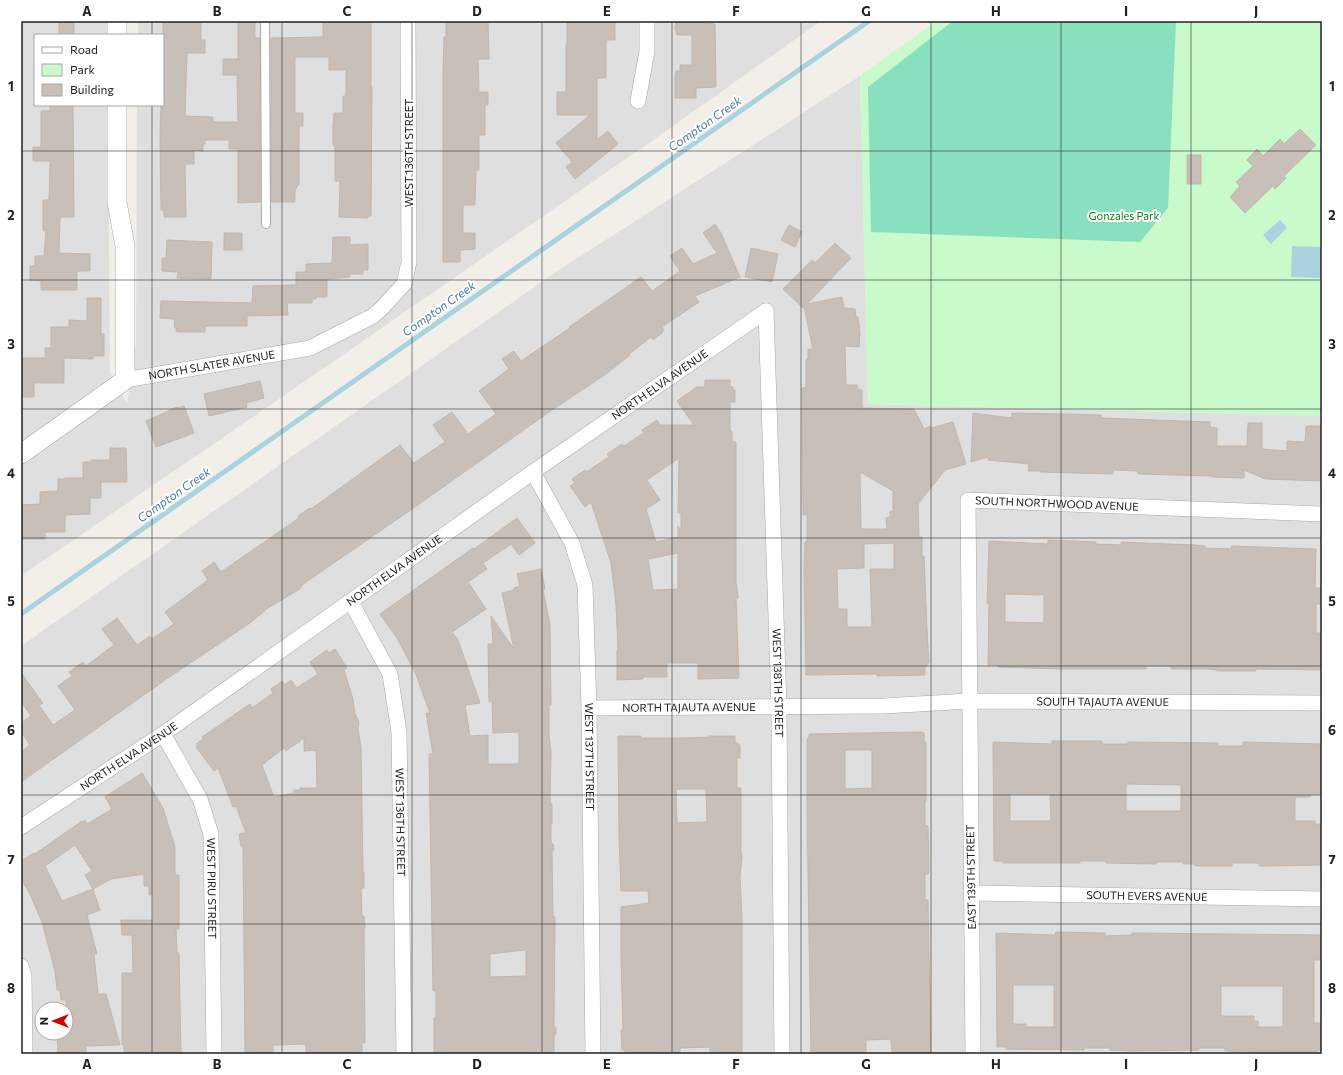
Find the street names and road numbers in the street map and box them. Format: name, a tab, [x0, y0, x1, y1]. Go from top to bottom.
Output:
street label: WEST 136TH STREET	[402, 99, 415, 207]
street label: NORTH ELVA AVENUE	[609, 346, 710, 422]
street label: NORTH SLATER AVENUE	[147, 347, 276, 382]
street label: SOUTH NORTHWOOD AVENUE	[975, 493, 1139, 513]
street label: NORTH ELVA AVENUE	[344, 532, 444, 608]
street label: WEST 138TH STREET	[770, 628, 786, 737]
street label: SOUTH TAJAUTA AVENUE	[1036, 694, 1169, 709]
street label: NORTH TAJAUTA AVENUE	[622, 700, 756, 714]
street label: WEST 137TH STREET	[583, 703, 597, 811]
street label: NORTH ELVA AVENUE	[77, 719, 180, 793]
street label: WEST 136TH STREET	[394, 768, 408, 877]
street label: EAST 139TH STREET	[963, 824, 978, 930]
street label: WEST PIRU STREET	[205, 838, 219, 939]
street label: SOUTH EVERS AVENUE	[1086, 888, 1208, 903]

